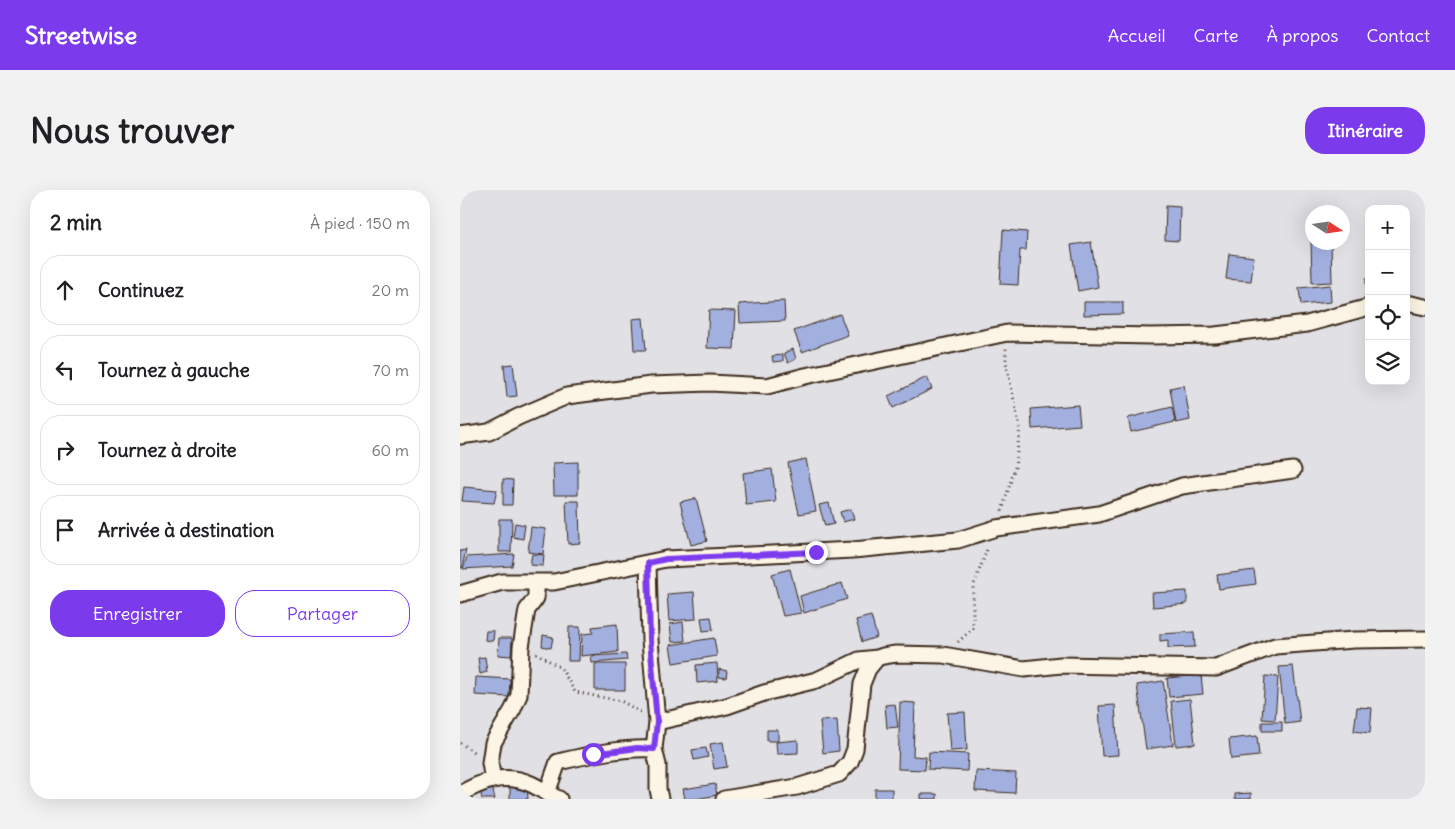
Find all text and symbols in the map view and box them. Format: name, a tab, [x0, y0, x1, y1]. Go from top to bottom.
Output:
text: Streetwise	[25, 20, 137, 50]
text: Accueil	[1108, 24, 1166, 47]
text: Carte	[1194, 24, 1239, 47]
text: À propos	[1267, 24, 1338, 47]
text: Contact	[1366, 24, 1430, 47]
button: Itinéraire	[1305, 107, 1425, 154]
text: Nous trouver	[30, 108, 234, 152]
north arrow	[1305, 205, 1350, 250]
map controls	[1365, 205, 1410, 385]
button: +	[1365, 205, 1410, 250]
text: 2 min	[50, 209, 102, 236]
text: À pied · 150 m	[310, 213, 410, 233]
button: −	[1365, 250, 1410, 295]
icon: ahead	[51, 276, 79, 304]
text: Continuez	[98, 278, 184, 302]
text: 20 m	[372, 280, 409, 300]
button: locate	[1365, 295, 1410, 340]
button: layers	[1365, 340, 1410, 385]
icon: left	[51, 356, 79, 384]
text: Tournez à gauche	[98, 358, 250, 382]
text: 70 m	[373, 360, 409, 380]
icon: right	[51, 436, 79, 464]
text: Tournez à droite	[98, 438, 237, 462]
text: 60 m	[371, 440, 409, 460]
icon: arrive	[51, 516, 79, 544]
text: Arrivée à destination	[98, 518, 274, 542]
route end	[805, 541, 828, 564]
button: Enregistrer	[50, 590, 225, 637]
button: Partager	[235, 590, 410, 637]
route start	[582, 743, 605, 766]

